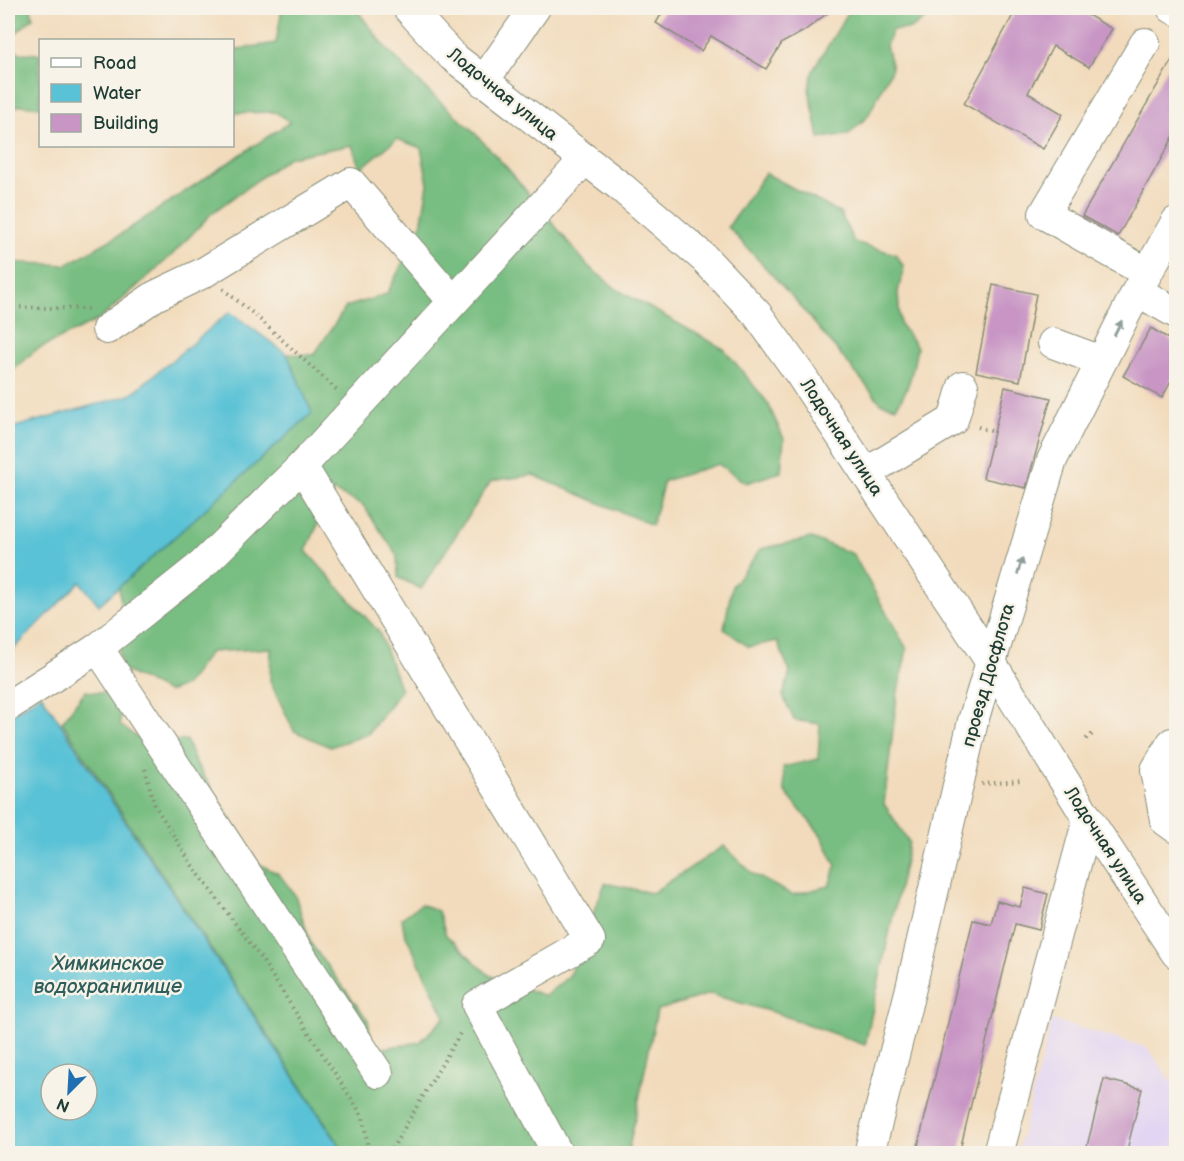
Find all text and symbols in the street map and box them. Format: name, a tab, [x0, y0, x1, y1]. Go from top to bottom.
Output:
legend	[39, 39, 234, 147]
street label: Лодочная улица	[443, 43, 562, 145]
text: Road	[93, 53, 137, 74]
text: Water	[93, 83, 141, 104]
text: Building	[93, 113, 159, 134]
one-way arrow	[1113, 319, 1123, 337]
street label: Лодочная улица	[795, 374, 887, 500]
one-way arrow	[1016, 557, 1025, 575]
street label: проезд Досфлота	[958, 601, 1019, 749]
street label: Лодочная улица	[1059, 782, 1151, 908]
water label: Химкинское водохранилище	[34, 952, 182, 999]
north arrow	[39, 1062, 99, 1122]
text: N	[54, 1093, 73, 1115]

